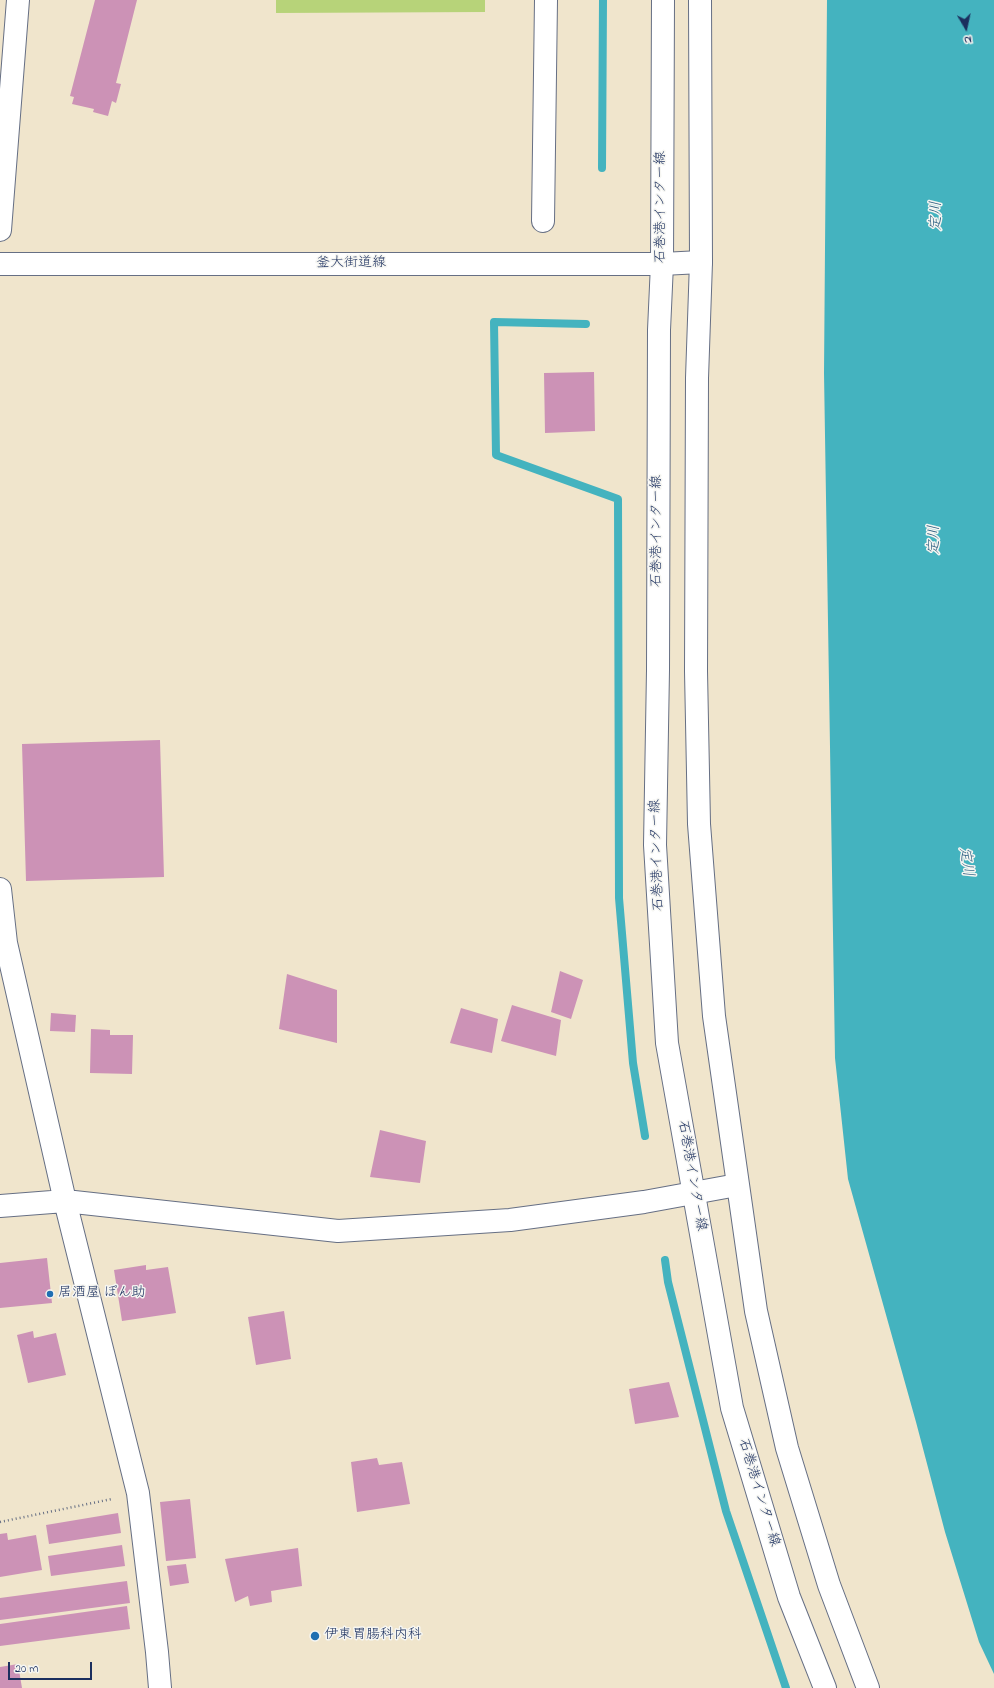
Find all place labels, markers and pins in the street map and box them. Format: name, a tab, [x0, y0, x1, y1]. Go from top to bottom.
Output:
place label: 居酒屋 ぽん助	[58, 1286, 145, 1302]
marker: 居酒屋 ぽん助	[45, 1289, 55, 1299]
place label: 伊東胃腸科内科	[324, 1628, 422, 1644]
marker: 伊東胃腸科内科	[309, 1630, 321, 1642]

